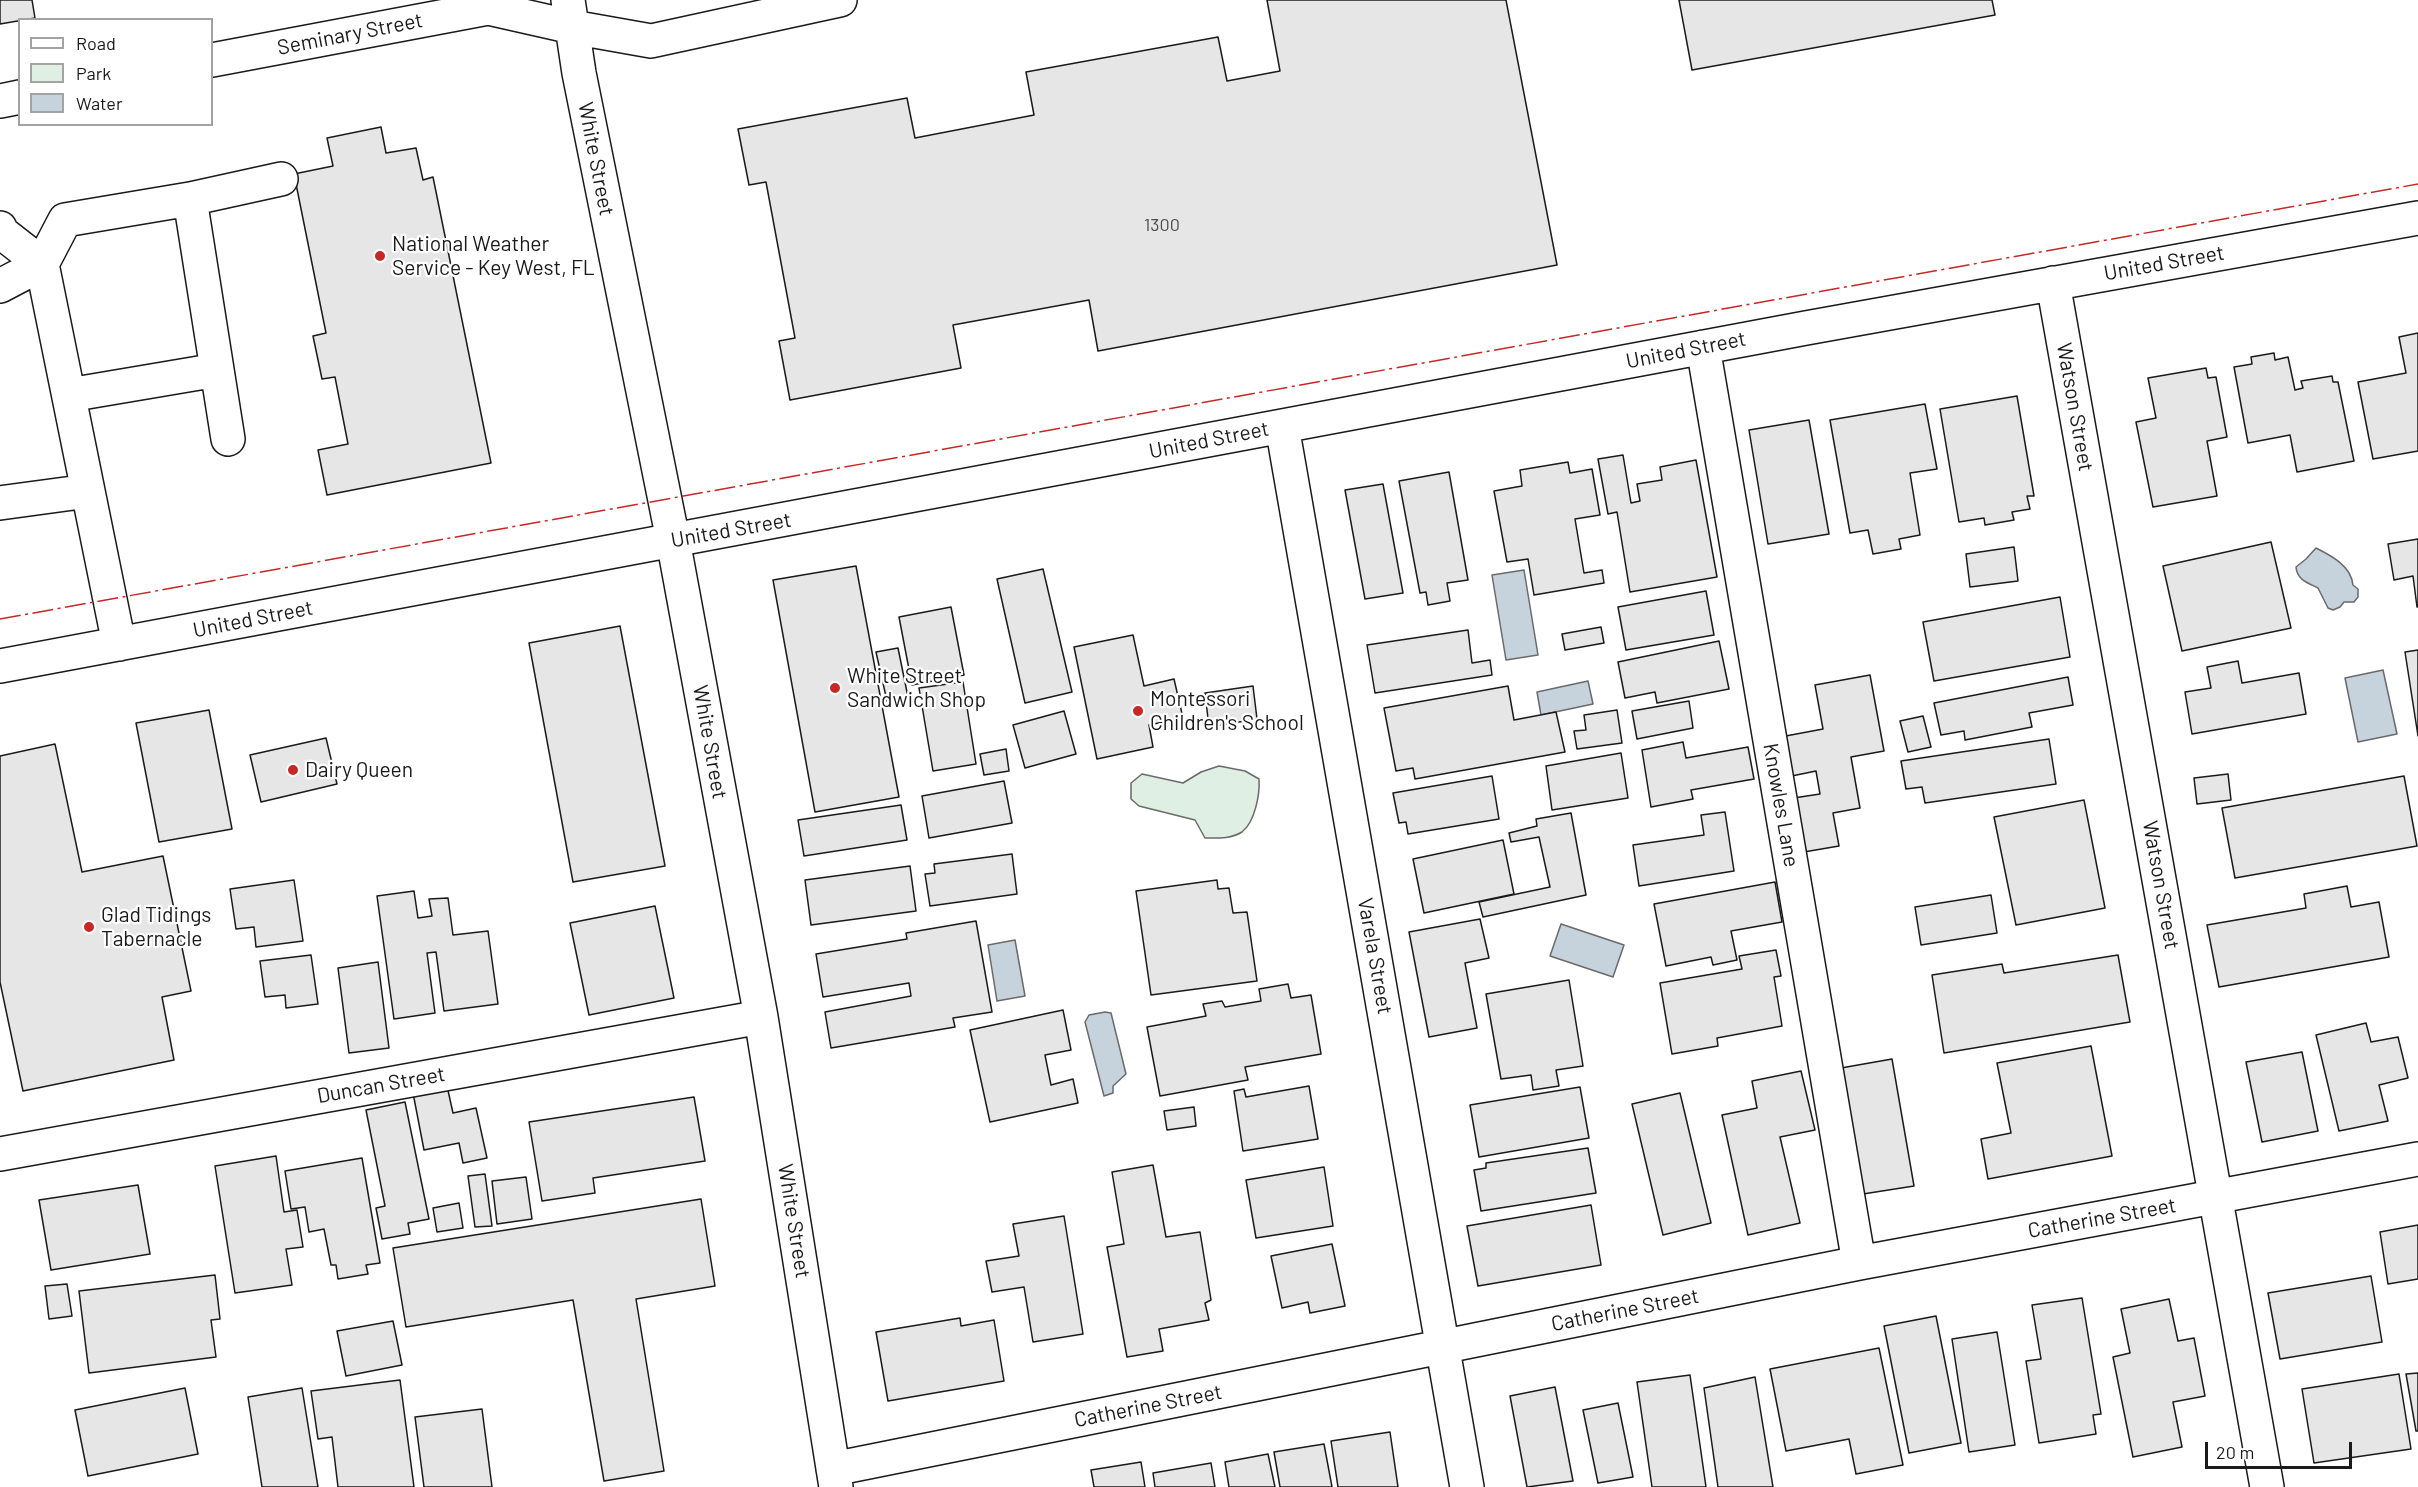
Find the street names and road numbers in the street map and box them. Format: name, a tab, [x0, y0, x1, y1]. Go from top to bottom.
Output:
street label: Seminary Street	[275, 8, 425, 60]
street label: White Street	[573, 100, 619, 218]
street label: United Street	[2102, 240, 2226, 286]
street label: United Street	[1624, 326, 1748, 374]
street label: Watson Street	[2051, 341, 2099, 473]
street label: United Street	[1147, 416, 1271, 464]
street label: United Street	[669, 507, 793, 553]
street label: United Street	[191, 595, 315, 643]
street label: White Street	[688, 683, 732, 801]
street label: Knowles Lane	[1758, 741, 1804, 869]
street label: Watson Street	[2137, 819, 2185, 951]
street label: Varela Street	[1352, 896, 1398, 1016]
street label: Duncan Street	[315, 1061, 447, 1109]
street label: White Street	[773, 1162, 815, 1280]
street label: Catherine Street	[2026, 1193, 2178, 1243]
street label: Catherine Street	[1549, 1283, 1701, 1337]
street label: Catherine Street	[1072, 1379, 1224, 1433]

